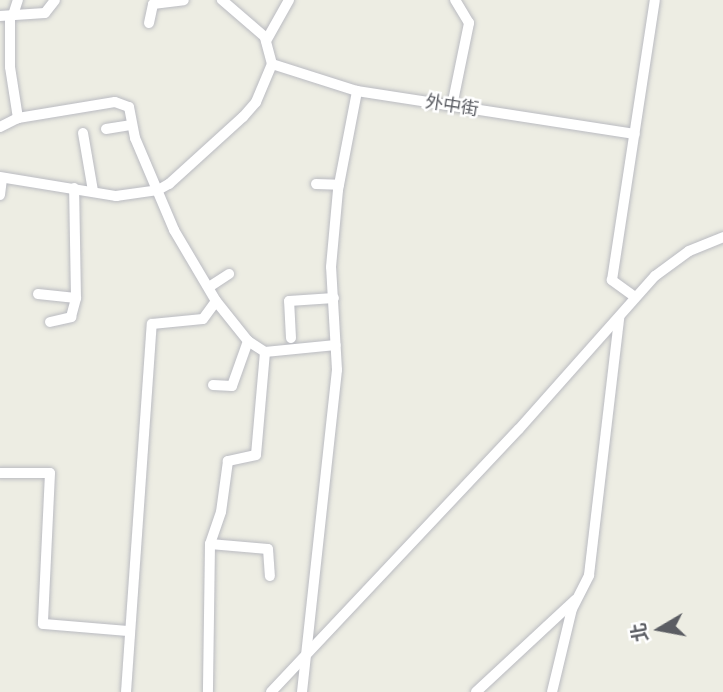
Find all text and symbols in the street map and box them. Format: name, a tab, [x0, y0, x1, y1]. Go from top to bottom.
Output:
street label: 外中街	[424, 91, 480, 121]
north arrow	[625, 594, 695, 664]
text: 北	[627, 621, 652, 644]

